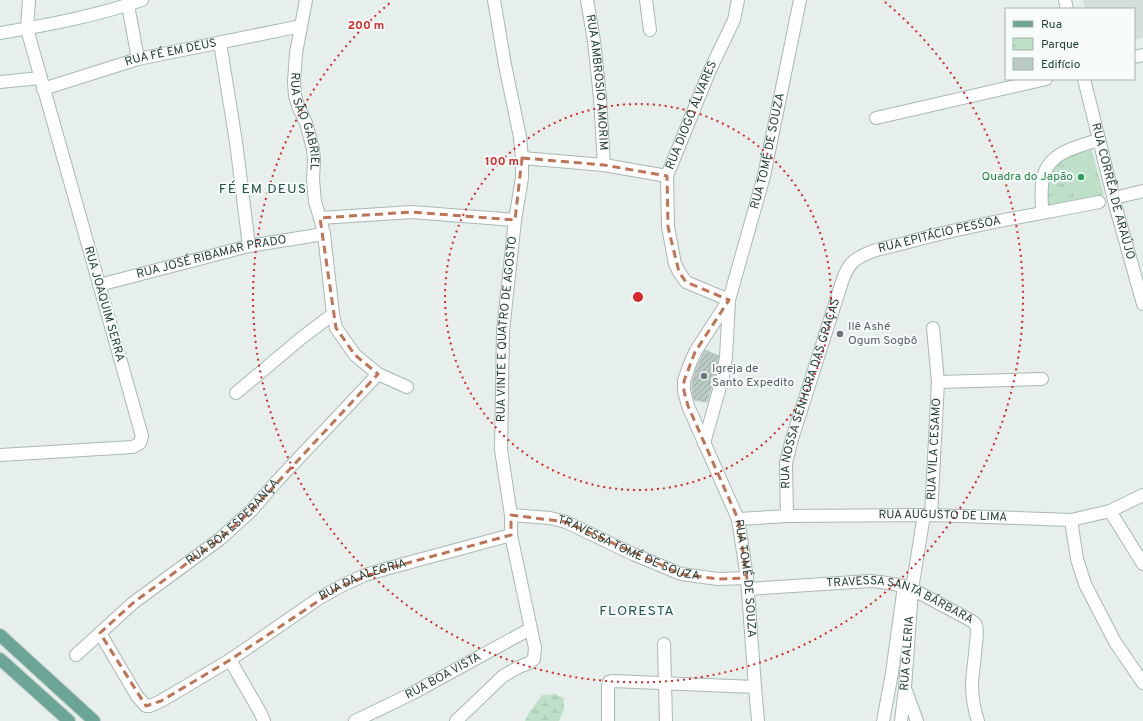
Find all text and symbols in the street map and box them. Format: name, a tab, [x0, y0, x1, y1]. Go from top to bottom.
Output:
legend	[1005, 8, 1135, 80]
street label: RUA AMBROSIO AMORIM	[582, 13, 611, 151]
text: Rua	[1041, 17, 1062, 33]
text: 200 m	[348, 18, 384, 34]
street label: RUA FÉ EM DEUS	[123, 35, 218, 71]
text: Parque	[1041, 37, 1079, 53]
text: Edifício	[1041, 57, 1081, 73]
street label: RUA DIOGO ÁLVARES	[662, 58, 721, 172]
street label: RUA SÃO GABRIEL	[286, 72, 322, 171]
street label: RUA TOMÉ DE SOUZA	[747, 91, 789, 211]
street label: RUA CORRÊA DE ARAÚJO	[1087, 121, 1138, 262]
text: 100 m	[485, 154, 519, 170]
place label: Quadra do Japão	[982, 169, 1073, 185]
marker: Quadra do Japão	[1076, 172, 1086, 182]
district label: FÉ EM DEUS	[219, 180, 307, 198]
street label: RUA EPITÁCIO PESSOA	[877, 213, 1002, 257]
street label: RUA JOSÉ RIBAMAR PRADO	[135, 232, 288, 283]
street label: RUA VINTE E QUATRO DE AGOSTO	[493, 235, 521, 422]
street label: RUA JOAQUIM SERRA	[80, 244, 128, 364]
centre of rings	[631, 290, 645, 304]
street label: RUA NOSSA SENHORA DAS GRAÇAS	[778, 296, 844, 489]
place label: Ilê Ashé Ogum Sogbô	[848, 319, 918, 349]
marker: Ilê Ashé Ogum Sogbô	[835, 329, 845, 339]
place label: Igreja de Santo Expedito	[712, 361, 794, 391]
marker: Igreja de Santo Expedito	[699, 371, 709, 381]
street label: RUA VILA CESAMO	[924, 398, 945, 501]
street label: RUA BOA ESPERANÇA	[183, 476, 283, 569]
street label: RUA AUGUSTO DE LIMA	[878, 507, 1008, 526]
street label: TRAVESSA TOMÉ DE SOUZA	[556, 512, 701, 584]
street label: RUA TOMÉ DE SOUZA	[730, 518, 759, 638]
street label: RUA DA ALEGRIA	[316, 556, 408, 605]
street label: TRAVESSA SANTA BÁRBARA	[826, 573, 976, 628]
district label: FLORESTA	[599, 603, 675, 620]
street label: RUA GALERIA	[897, 615, 918, 691]
street label: RUA BOA VISTA	[403, 649, 484, 703]

